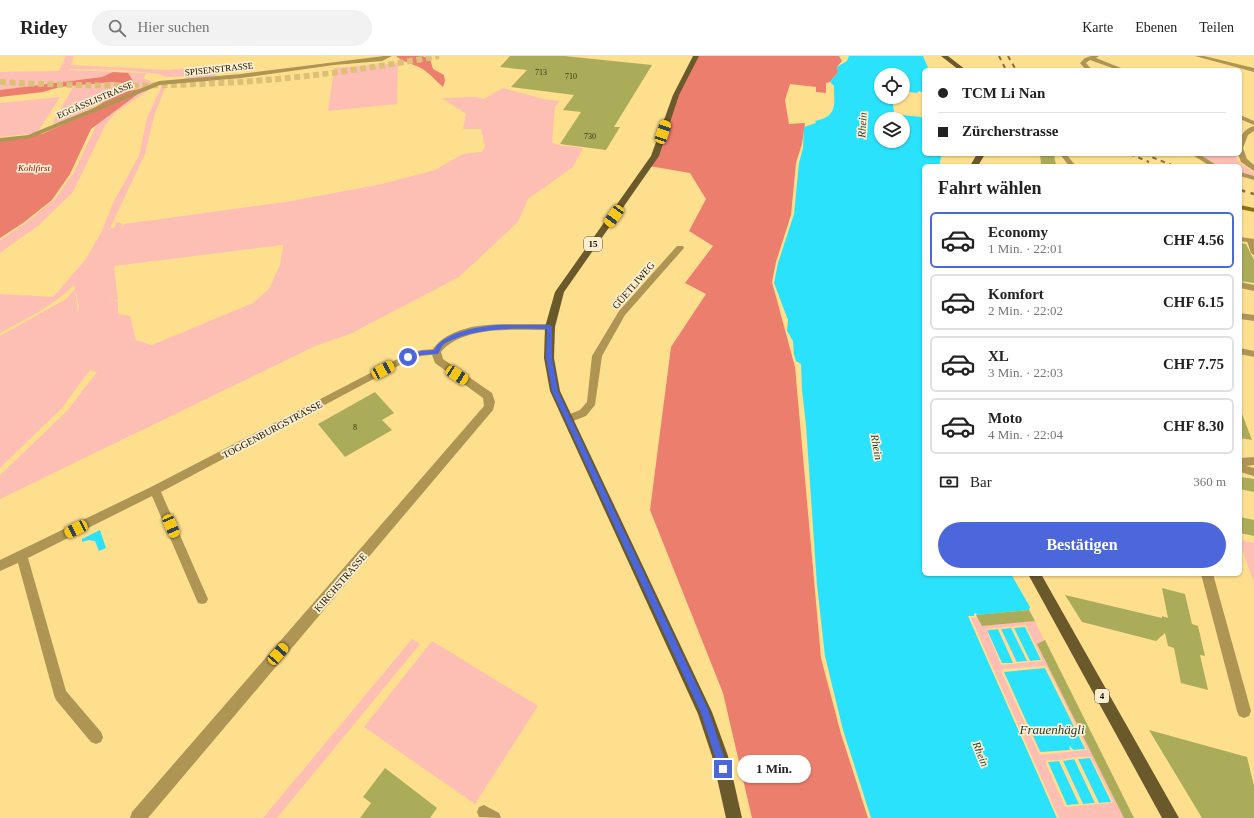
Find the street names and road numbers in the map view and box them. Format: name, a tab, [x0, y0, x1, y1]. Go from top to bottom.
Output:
street label: SPISENSTRASSE	[184, 60, 254, 78]
street label: EGGÄSSLISTRASSE	[55, 79, 135, 121]
road number: 15	[584, 237, 602, 251]
street label: GÜETLIWEG	[610, 260, 657, 311]
street label: TOGGENBURGSTRASSE	[220, 398, 324, 460]
street label: KIRCHSTRASSE	[312, 551, 369, 614]
road number: 4	[1095, 689, 1109, 703]

